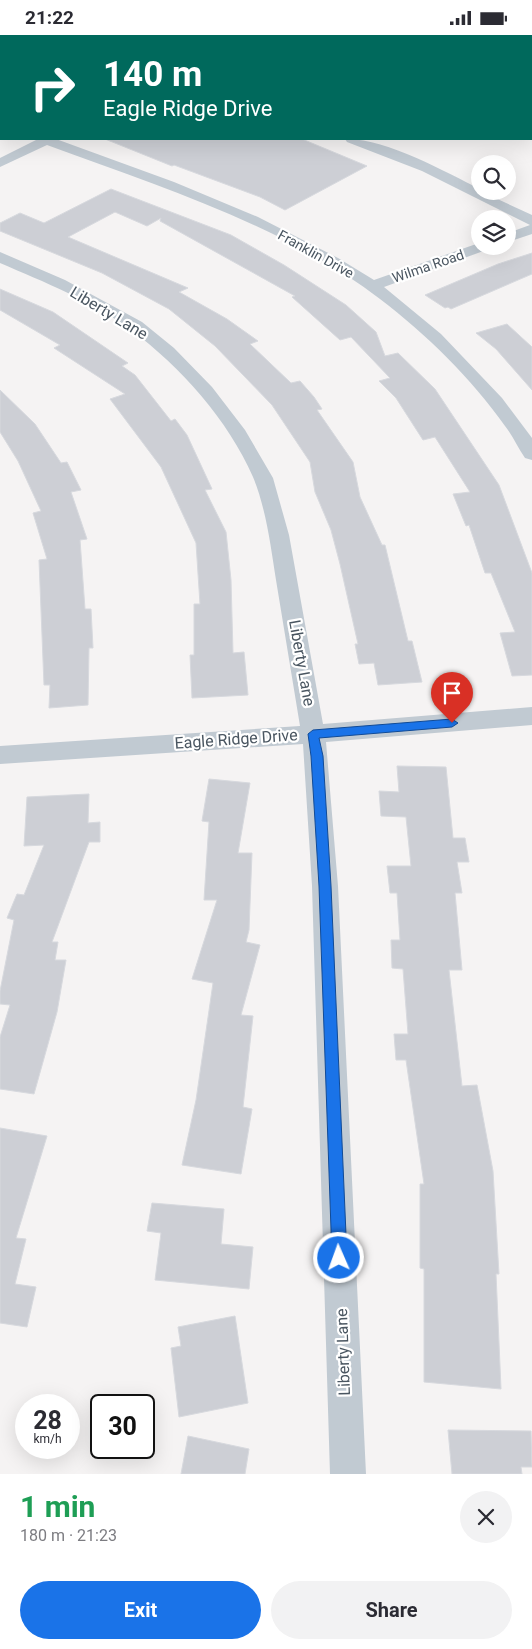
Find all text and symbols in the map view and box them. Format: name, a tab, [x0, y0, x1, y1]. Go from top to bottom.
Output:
text: 21:22	[25, 6, 74, 29]
text: 140 m	[103, 54, 202, 95]
icon: right	[20, 55, 85, 120]
text: Eagle Ridge Drive	[103, 96, 273, 121]
map controls	[471, 155, 516, 255]
button: search	[471, 155, 516, 200]
button: layers	[471, 210, 516, 255]
street label: Franklin Drive	[275, 227, 357, 281]
street label: Wilma Road	[390, 246, 466, 286]
street label: Liberty Lane	[67, 282, 151, 344]
street label: Liberty Lane	[285, 618, 319, 708]
pin	[431, 672, 473, 723]
icon: arrive	[438, 679, 466, 707]
street label: Eagle Ridge Drive	[174, 725, 298, 753]
position arrow	[312, 1231, 364, 1283]
street label: Liberty Lane	[332, 1308, 354, 1396]
speed limit sign: 30	[90, 1394, 155, 1459]
text: 28	[33, 1406, 62, 1435]
text: km/h	[33, 1432, 62, 1446]
text: 1 min	[20, 1489, 95, 1524]
button: close	[460, 1491, 512, 1543]
text: 180 m · 21:23	[20, 1526, 117, 1545]
button: Exit	[20, 1581, 261, 1639]
button: Share	[271, 1581, 512, 1639]

